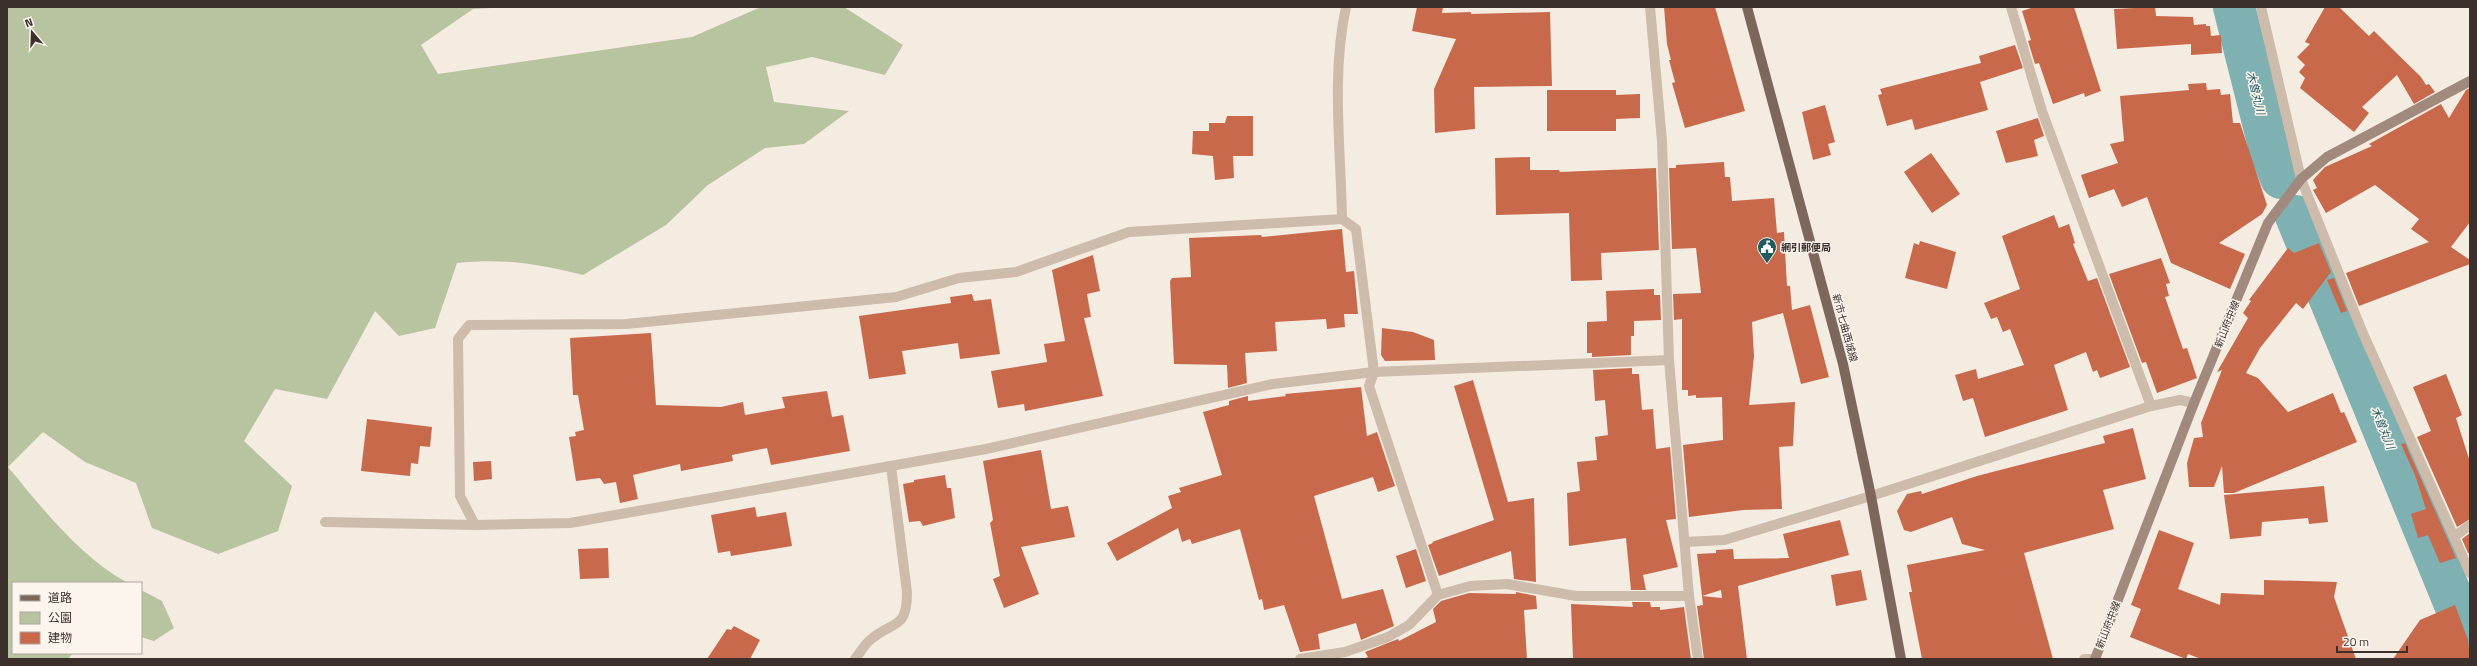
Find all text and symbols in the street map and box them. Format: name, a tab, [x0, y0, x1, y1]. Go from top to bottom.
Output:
north arrow	[12, 12, 52, 52]
text: N	[23, 14, 35, 31]
water label: 木曽丸川	[2243, 70, 2269, 117]
public building icon: 網引郵便局	[1756, 236, 1778, 264]
place label: 網引郵便局	[1781, 240, 1831, 255]
street label: 新市七曲西城線	[1829, 292, 1861, 364]
street label: 新山府中線	[2211, 298, 2243, 350]
water label: 木曽丸川	[2367, 405, 2399, 452]
legend	[12, 582, 142, 654]
text: 道路	[48, 588, 72, 607]
street label: 新山府中線	[2092, 599, 2124, 651]
text: 公園	[48, 608, 72, 627]
text: 建物	[48, 628, 72, 647]
scale bar	[2337, 628, 2407, 654]
text: 20 m	[2343, 632, 2369, 651]

